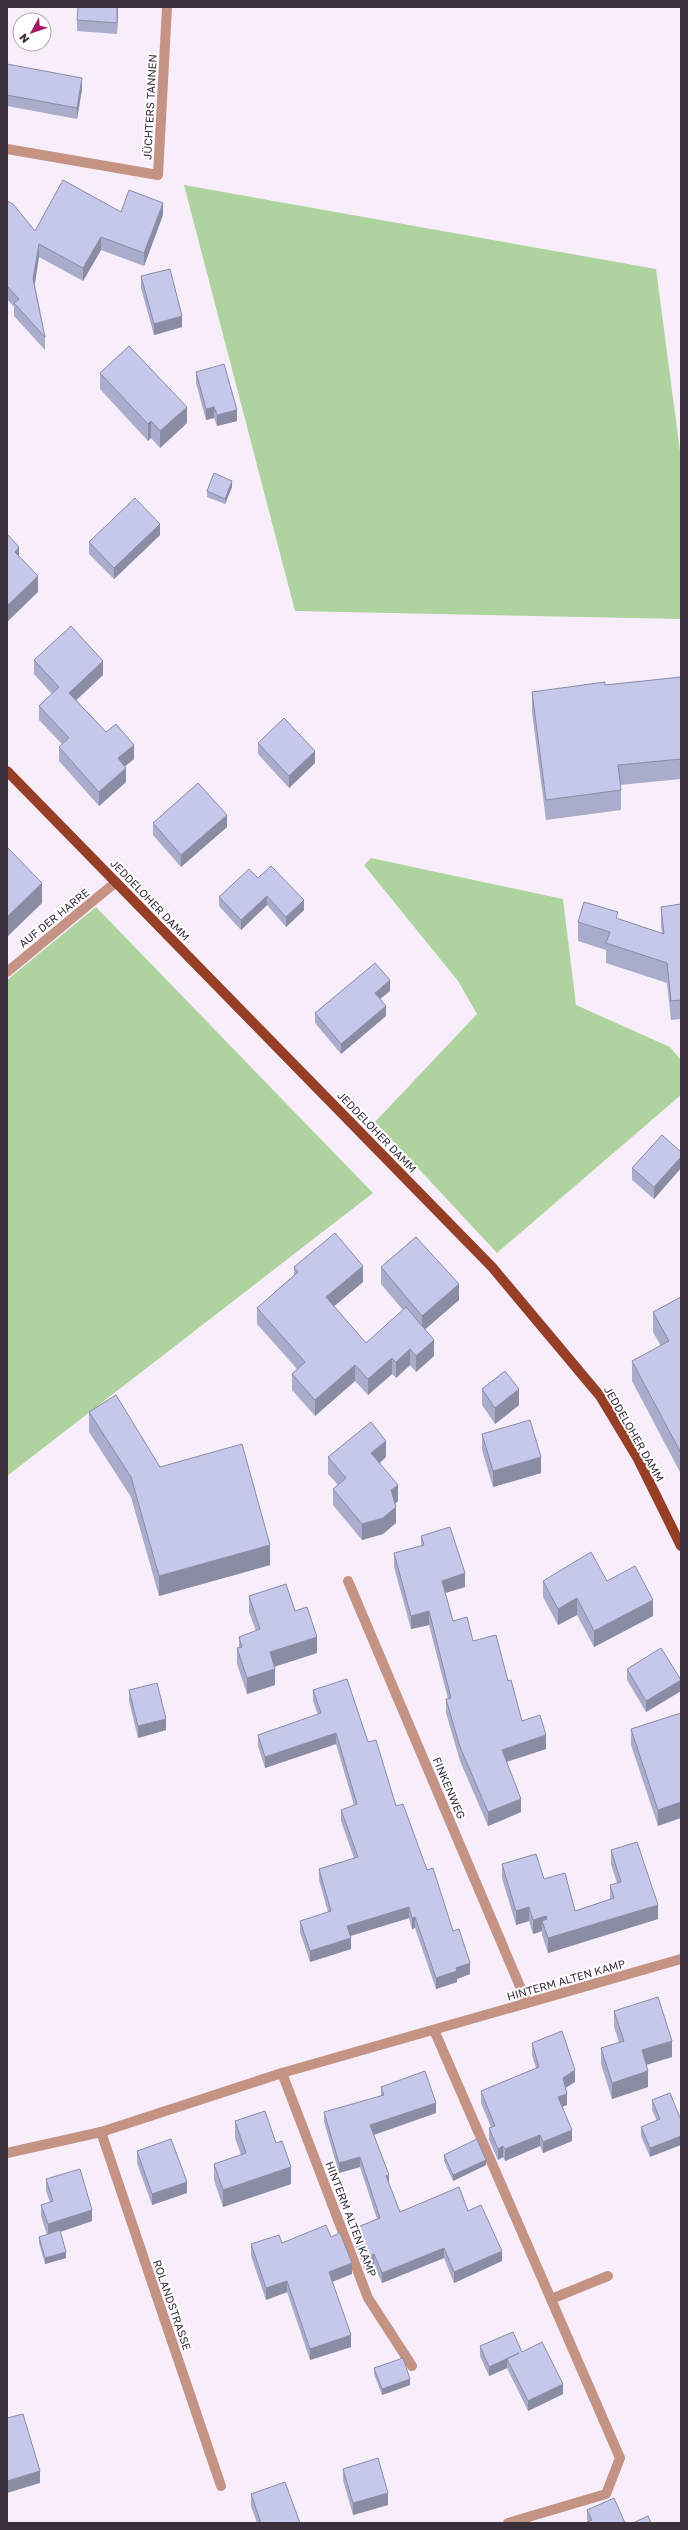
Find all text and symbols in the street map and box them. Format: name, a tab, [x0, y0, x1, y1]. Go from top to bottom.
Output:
north arrow	[12, 12, 52, 52]
text: N	[16, 31, 32, 46]
street label: JÜCHTERS TANNEN	[140, 54, 159, 160]
street label: JEDDELOHER DAMM	[108, 856, 193, 943]
street label: AUF DER HARRE	[16, 885, 92, 950]
street label: JEDDELOHER DAMM	[335, 1088, 420, 1175]
street label: JEDDELOHER DAMM	[602, 1384, 667, 1484]
street label: FINKENWEG	[431, 1755, 468, 1821]
street label: HINTERM ALTEN KAMP	[505, 1956, 627, 2003]
street label: HINTERM ALTEN KAMP	[323, 2159, 380, 2278]
street label: ROLANDSTRASSE	[151, 2258, 194, 2352]

